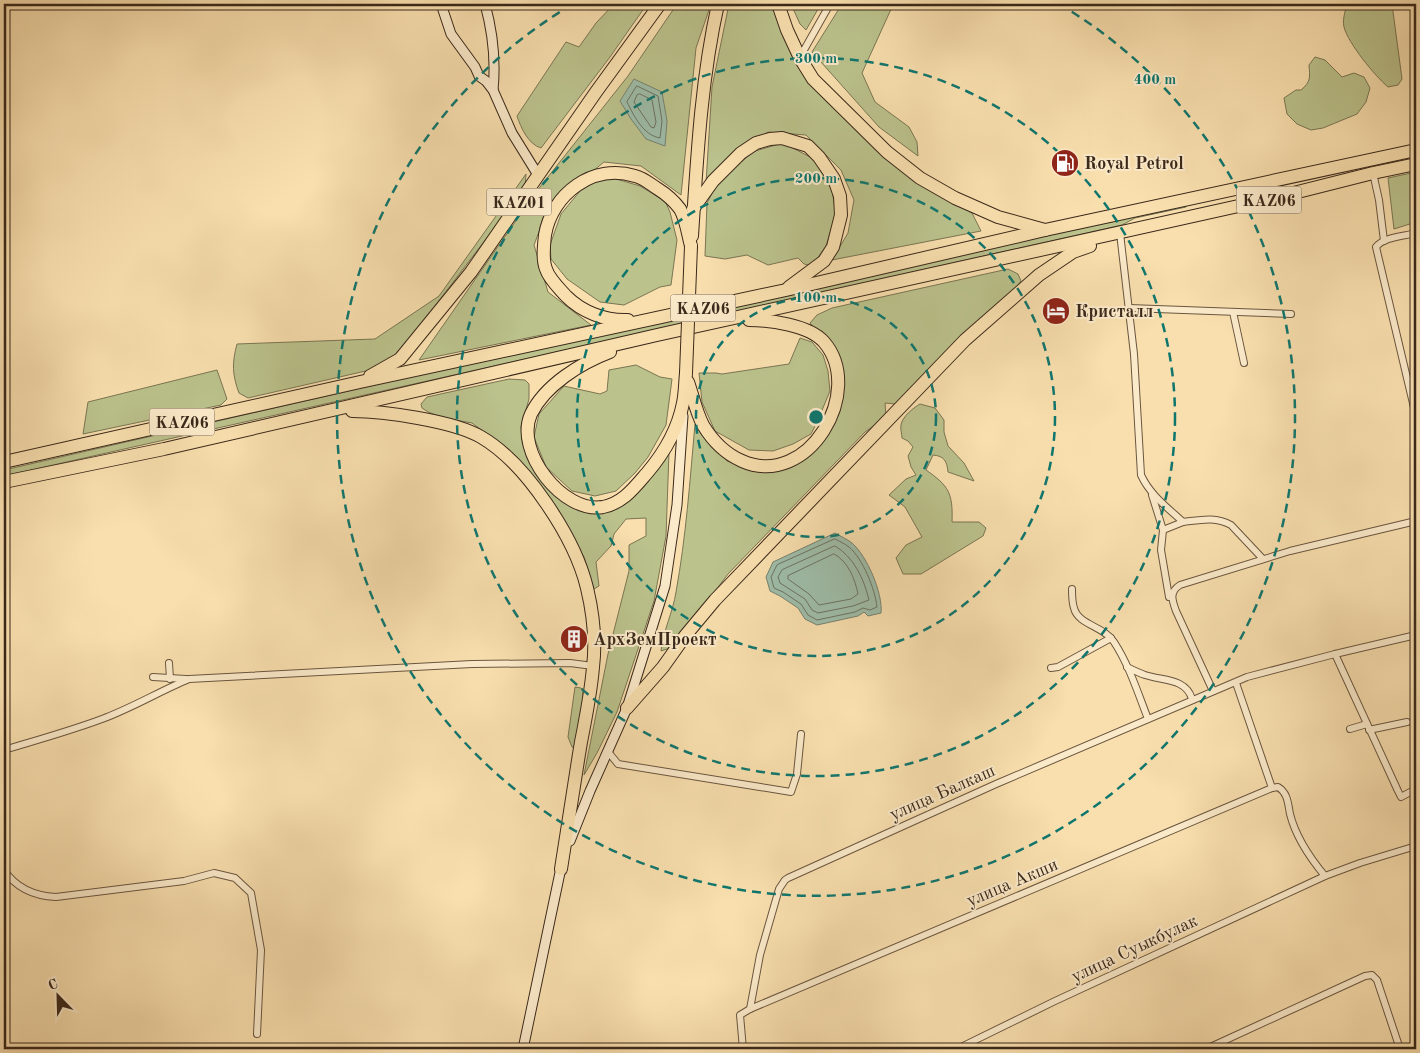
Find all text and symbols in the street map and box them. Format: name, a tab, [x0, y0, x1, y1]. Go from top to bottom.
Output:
text: 300 m	[795, 52, 837, 67]
text: 400 m	[1134, 73, 1176, 88]
fuel station icon: Royal Petrol	[1050, 148, 1080, 178]
place label: Royal Petrol	[1084, 155, 1184, 173]
text: 200 m	[795, 172, 837, 187]
road number: KАZ06	[1236, 186, 1302, 214]
road number: KАZ01	[486, 188, 552, 216]
text: 100 m	[795, 291, 837, 306]
road number: KАZ06	[670, 294, 736, 322]
hotel icon: Кристалл	[1041, 296, 1071, 326]
place label: Кристалл	[1075, 303, 1153, 321]
road number: KАZ06	[150, 408, 214, 436]
centre of rings	[807, 408, 825, 426]
building icon: АрхЗемПроект	[559, 624, 589, 654]
place label: АрхЗемПроект	[593, 631, 717, 649]
street label: улица Балкаш	[887, 762, 998, 824]
street label: улица Акши	[964, 856, 1061, 910]
street label: улица Суыкбулак	[1068, 912, 1200, 986]
north arrow	[32, 970, 82, 1020]
text: С	[46, 977, 60, 993]

